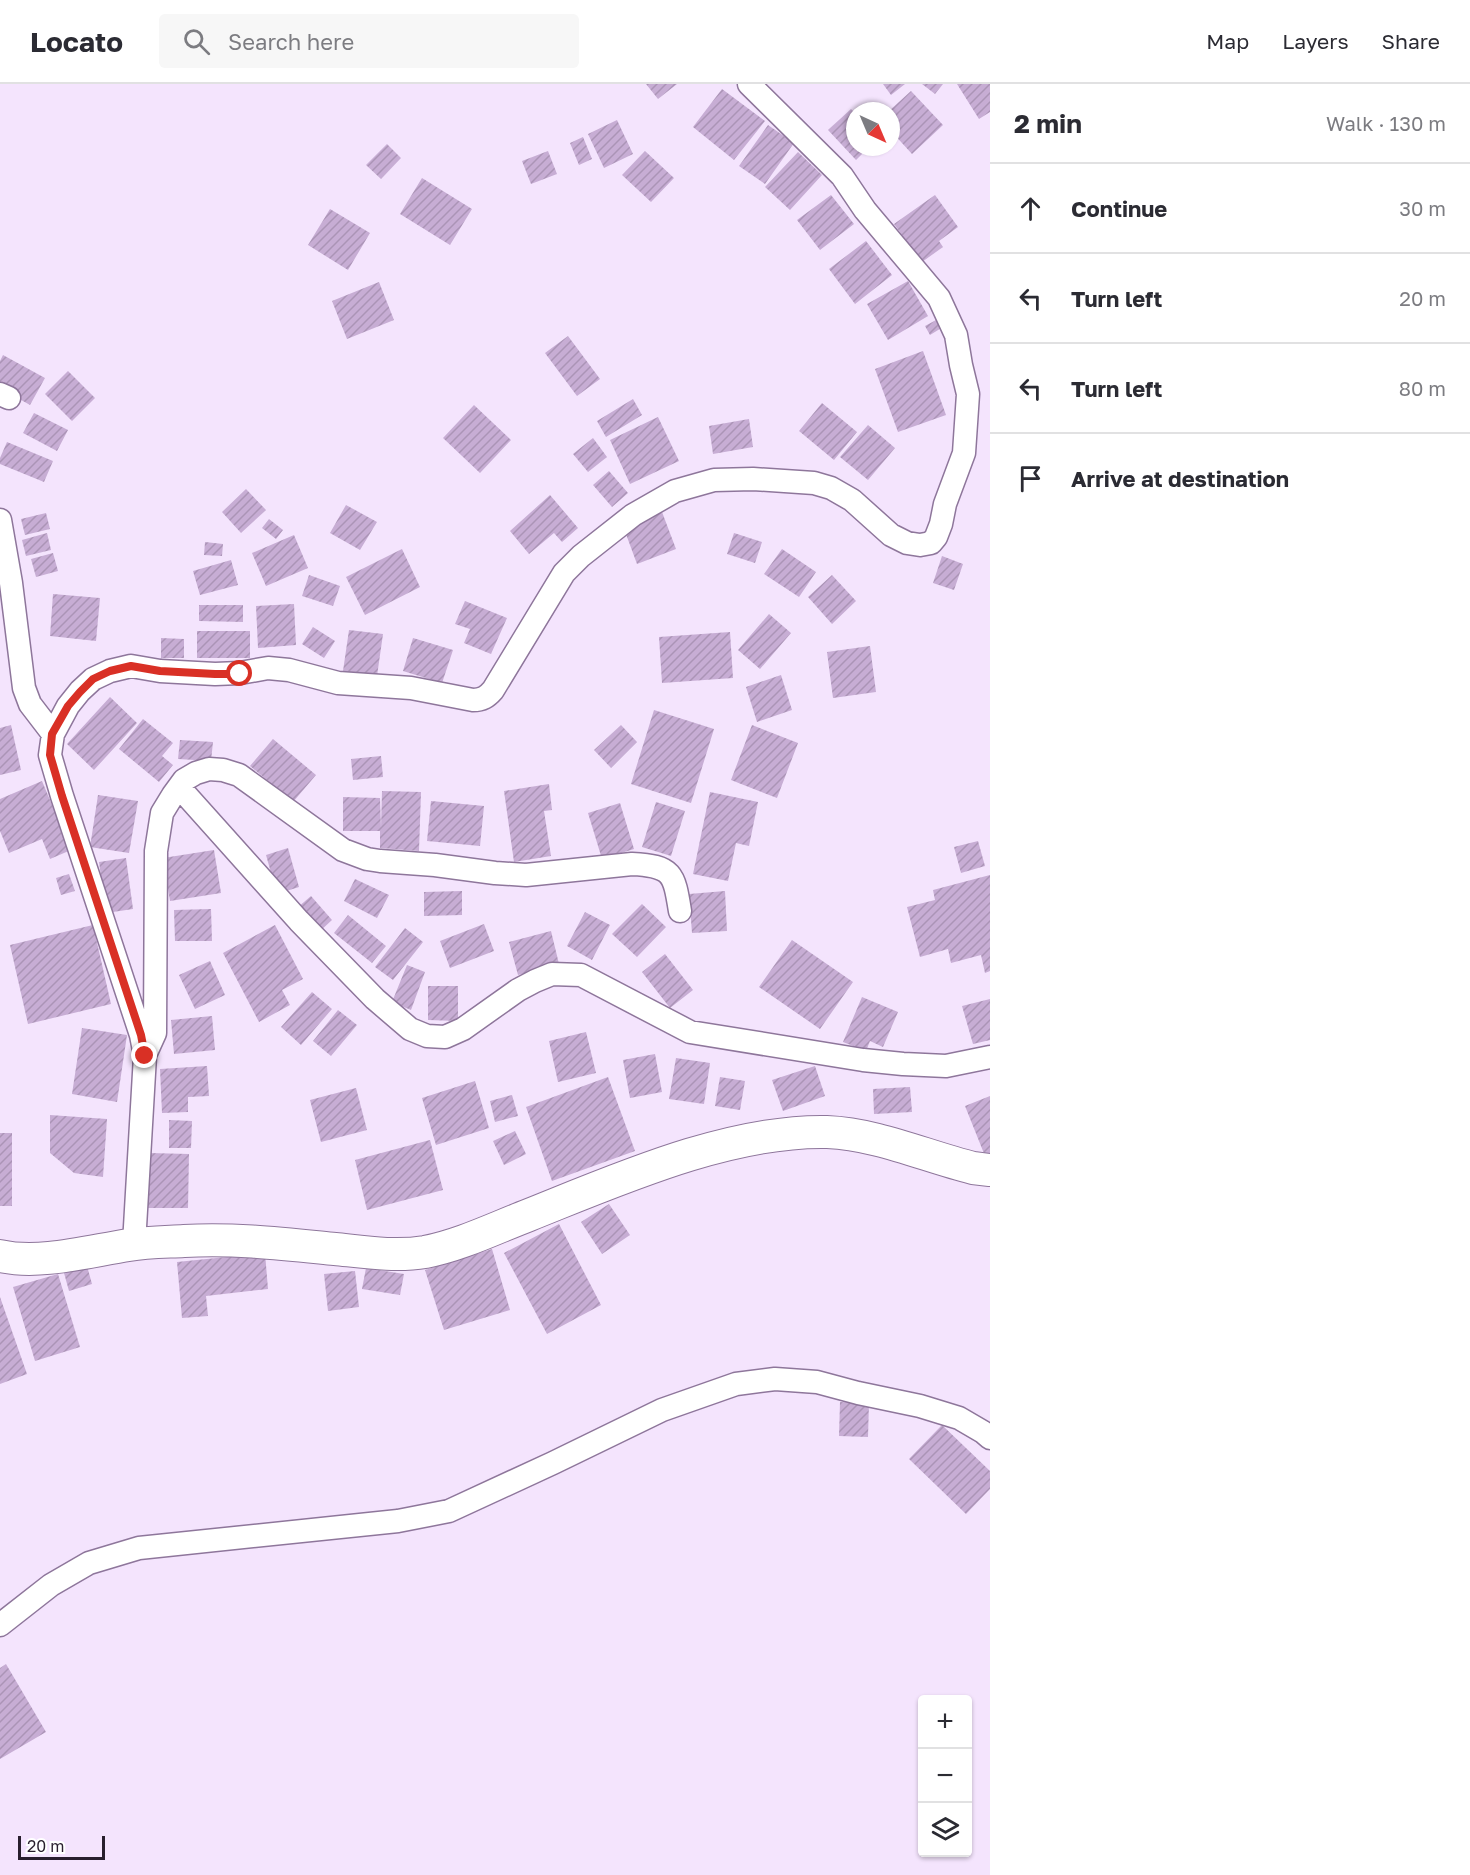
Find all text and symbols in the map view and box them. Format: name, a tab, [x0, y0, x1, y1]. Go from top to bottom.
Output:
search box	[159, 14, 579, 68]
text: Locato	[30, 25, 123, 58]
icon: search	[180, 25, 213, 58]
text: Search here	[228, 28, 354, 55]
text: Map	[1206, 28, 1249, 54]
text: Layers	[1282, 28, 1349, 54]
text: Share	[1382, 28, 1440, 54]
north arrow	[846, 102, 900, 156]
text: 2 min	[1014, 108, 1082, 139]
text: Walk · 130 m	[1326, 111, 1446, 135]
icon: ahead	[1014, 192, 1047, 225]
text: Continue	[1071, 195, 1167, 222]
text: 30 m	[1399, 196, 1446, 220]
icon: left	[1014, 282, 1047, 315]
text: Turn left	[1071, 285, 1162, 312]
text: 20 m	[1399, 286, 1446, 310]
icon: left	[1014, 372, 1047, 405]
text: Turn left	[1071, 375, 1162, 402]
text: 80 m	[1399, 376, 1446, 400]
icon: arrive	[1014, 462, 1047, 495]
text: Arrive at destination	[1071, 465, 1289, 492]
route start	[226, 660, 252, 686]
route end	[131, 1042, 157, 1068]
map controls	[918, 1695, 972, 1857]
button: +	[918, 1695, 972, 1749]
button: −	[918, 1749, 972, 1803]
button: layers	[918, 1803, 972, 1857]
scale bar	[18, 1833, 105, 1860]
text: 20 m	[27, 1836, 64, 1856]

